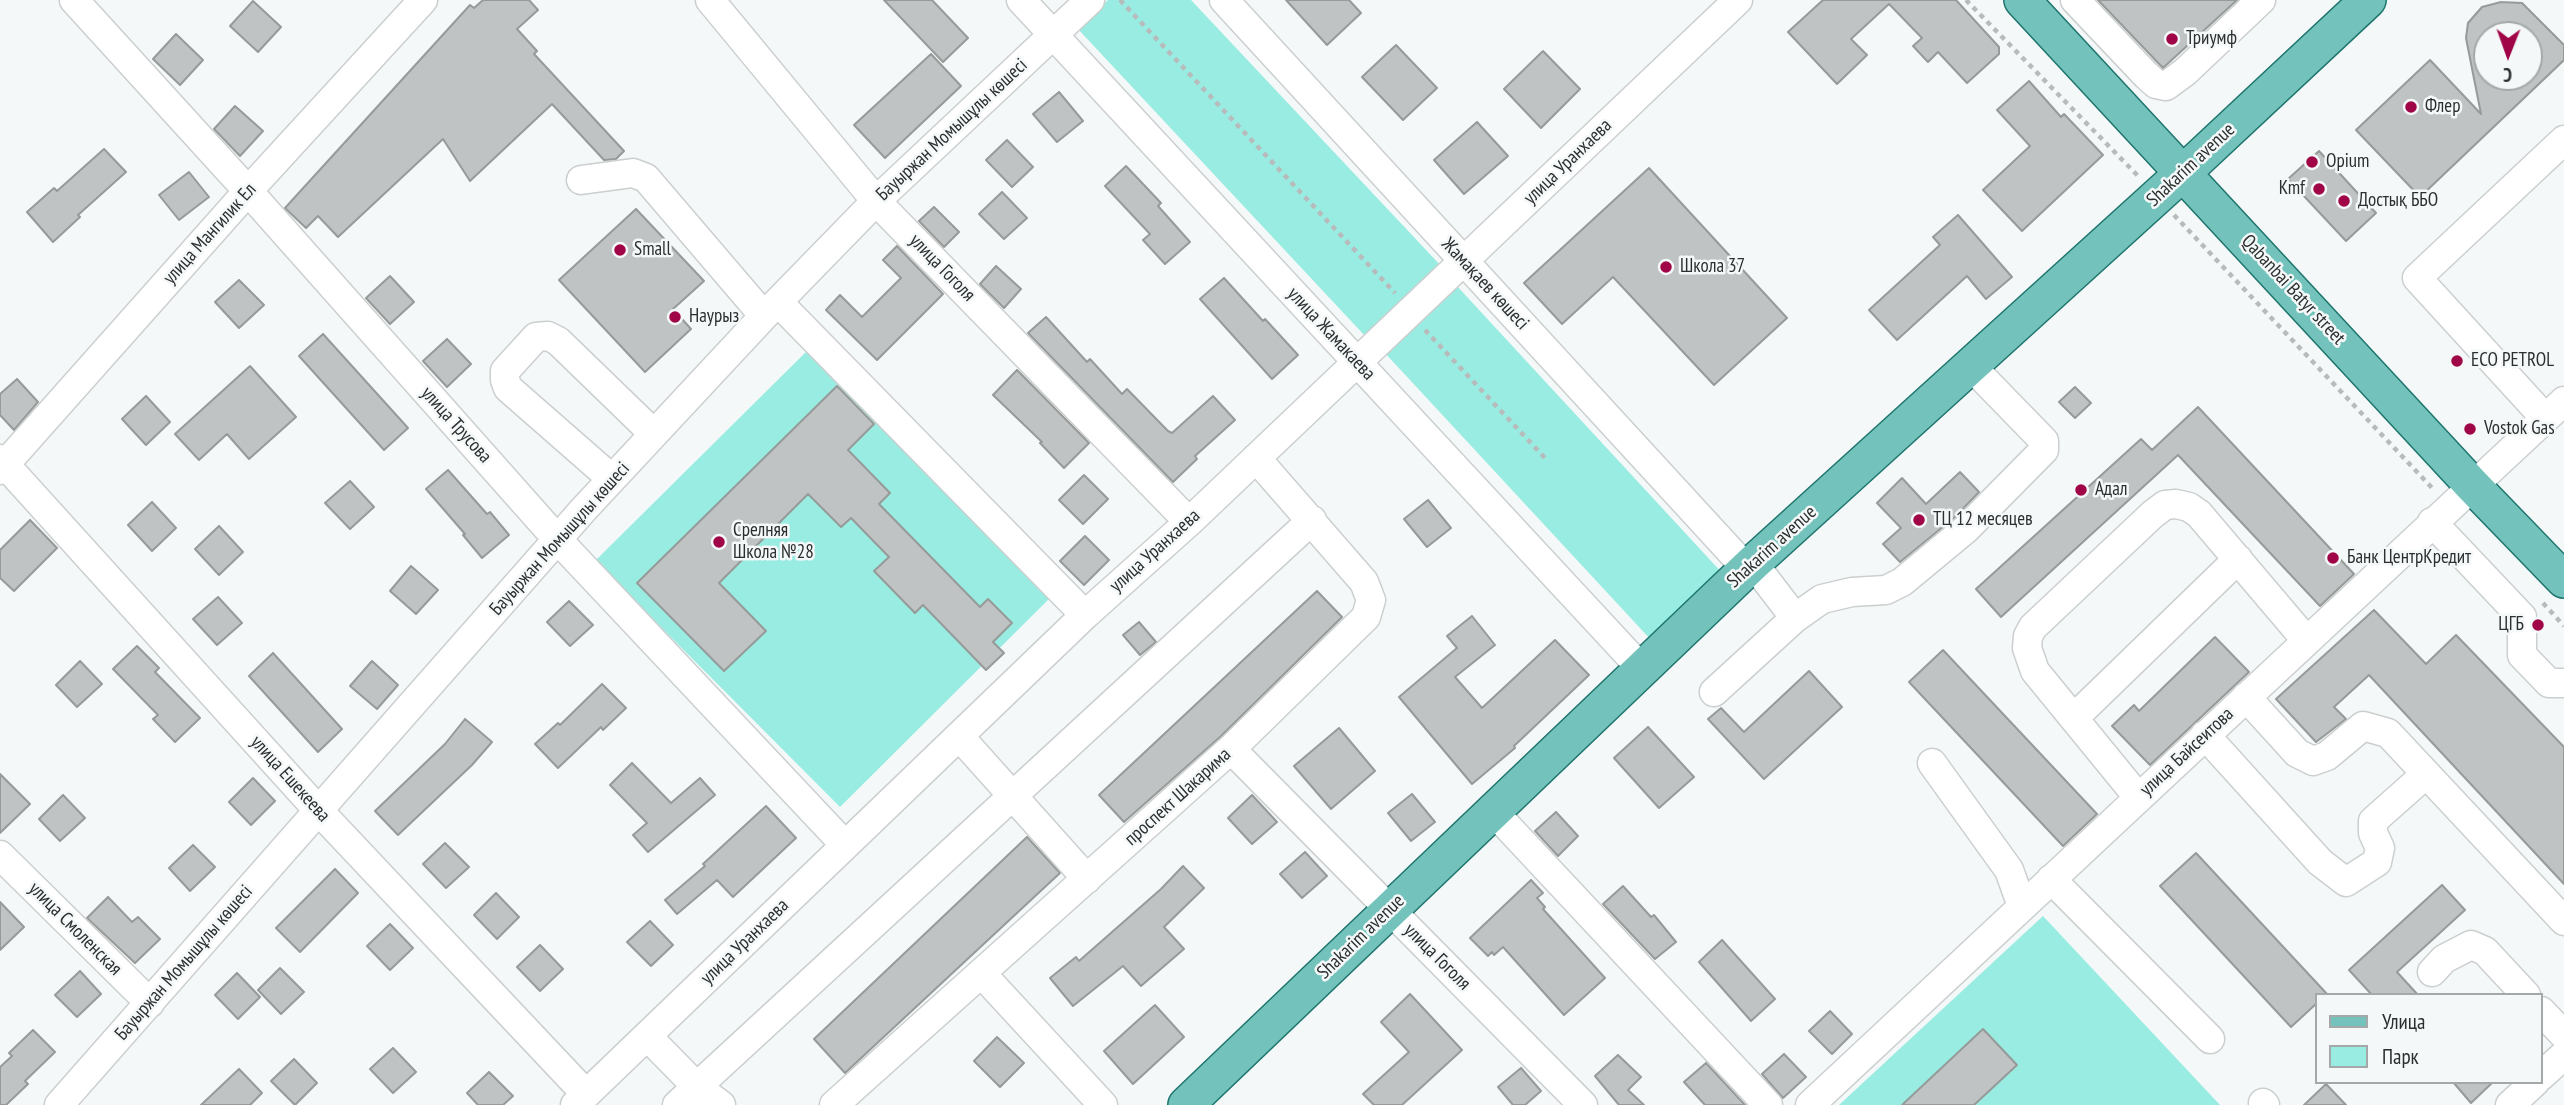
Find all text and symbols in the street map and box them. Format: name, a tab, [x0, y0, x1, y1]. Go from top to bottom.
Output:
north arrow	[2473, 21, 2543, 91]
place label: Триумф	[2186, 28, 2237, 50]
marker: Триумф	[2164, 31, 2180, 47]
street label: Бауыржан Момышұлы көшесі	[872, 54, 1032, 206]
text: С	[2503, 63, 2512, 87]
place label: Флер	[2425, 96, 2460, 118]
marker: Флер	[2403, 99, 2419, 115]
street label: улица Уранхаева	[1519, 114, 1617, 210]
street label: Shakarim avenue	[2142, 118, 2240, 212]
place label: Opium	[2326, 151, 2369, 173]
marker: Opium	[2304, 154, 2320, 170]
place label: Kmf	[2279, 178, 2305, 200]
street label: улица Мангилик Ел	[159, 179, 261, 289]
marker: Kmf	[2311, 181, 2327, 197]
place label: Достық ББО	[2358, 190, 2438, 212]
marker: Достық ББО	[2336, 193, 2352, 209]
street label: улица Гоголя	[904, 230, 980, 306]
street label: Qabanbai Batyr street	[2236, 230, 2350, 350]
street label: Жамақаев көшесі	[1437, 233, 1533, 335]
place label: Small	[634, 239, 671, 261]
marker: Small	[612, 242, 628, 258]
place label: Школа 37	[1680, 256, 1745, 278]
marker: Школа 37	[1658, 259, 1674, 275]
street label: улица Жамакаева	[1282, 283, 1380, 385]
place label: Наурыз	[689, 306, 739, 328]
marker: Наурыз	[667, 309, 683, 325]
place label: ECO PETROL	[2471, 350, 2554, 372]
marker: ECO PETROL	[2449, 353, 2465, 369]
street label: улица Трусова	[416, 382, 496, 468]
place label: Vostok Gas	[2484, 418, 2555, 440]
marker: Vostok Gas	[2462, 421, 2478, 437]
street label: Бауыржан Момышұлы көшесі	[485, 458, 635, 620]
place label: Адал	[2095, 479, 2128, 501]
marker: Адал	[2073, 482, 2089, 498]
street label: Shakarim avenue	[1723, 501, 1821, 593]
street label: улица Уранхаева	[1105, 505, 1205, 597]
place label: ТЦ 12 месяцев	[1933, 509, 2033, 531]
marker: ТЦ 12 месяцев	[1911, 512, 1927, 528]
place label: Срелняя Школа №28	[733, 520, 814, 564]
marker: Срелняя Школа №28	[711, 534, 727, 550]
place label: Банк ЦентрКредит	[2347, 547, 2471, 569]
marker: Банк ЦентрКредит	[2325, 550, 2341, 566]
place label: ЦГБ	[2498, 614, 2524, 636]
marker: ЦГБ	[2530, 617, 2546, 633]
street label: улица Байсеитова	[2136, 703, 2238, 801]
street label: улица Ешекеева	[245, 731, 335, 827]
street label: проспект Шакарима	[1120, 743, 1236, 851]
street label: улица Смоленская	[24, 878, 126, 980]
street label: Бауыржан Момышұлы көшесі	[110, 881, 258, 1045]
street label: Shakarim avenue	[1313, 890, 1409, 984]
street label: улица Уранхаева	[696, 894, 794, 990]
street label: улица Гоголя	[1399, 919, 1475, 995]
legend	[2316, 993, 2543, 1084]
text: Улица	[2382, 1008, 2425, 1035]
text: Парк	[2382, 1043, 2419, 1070]

